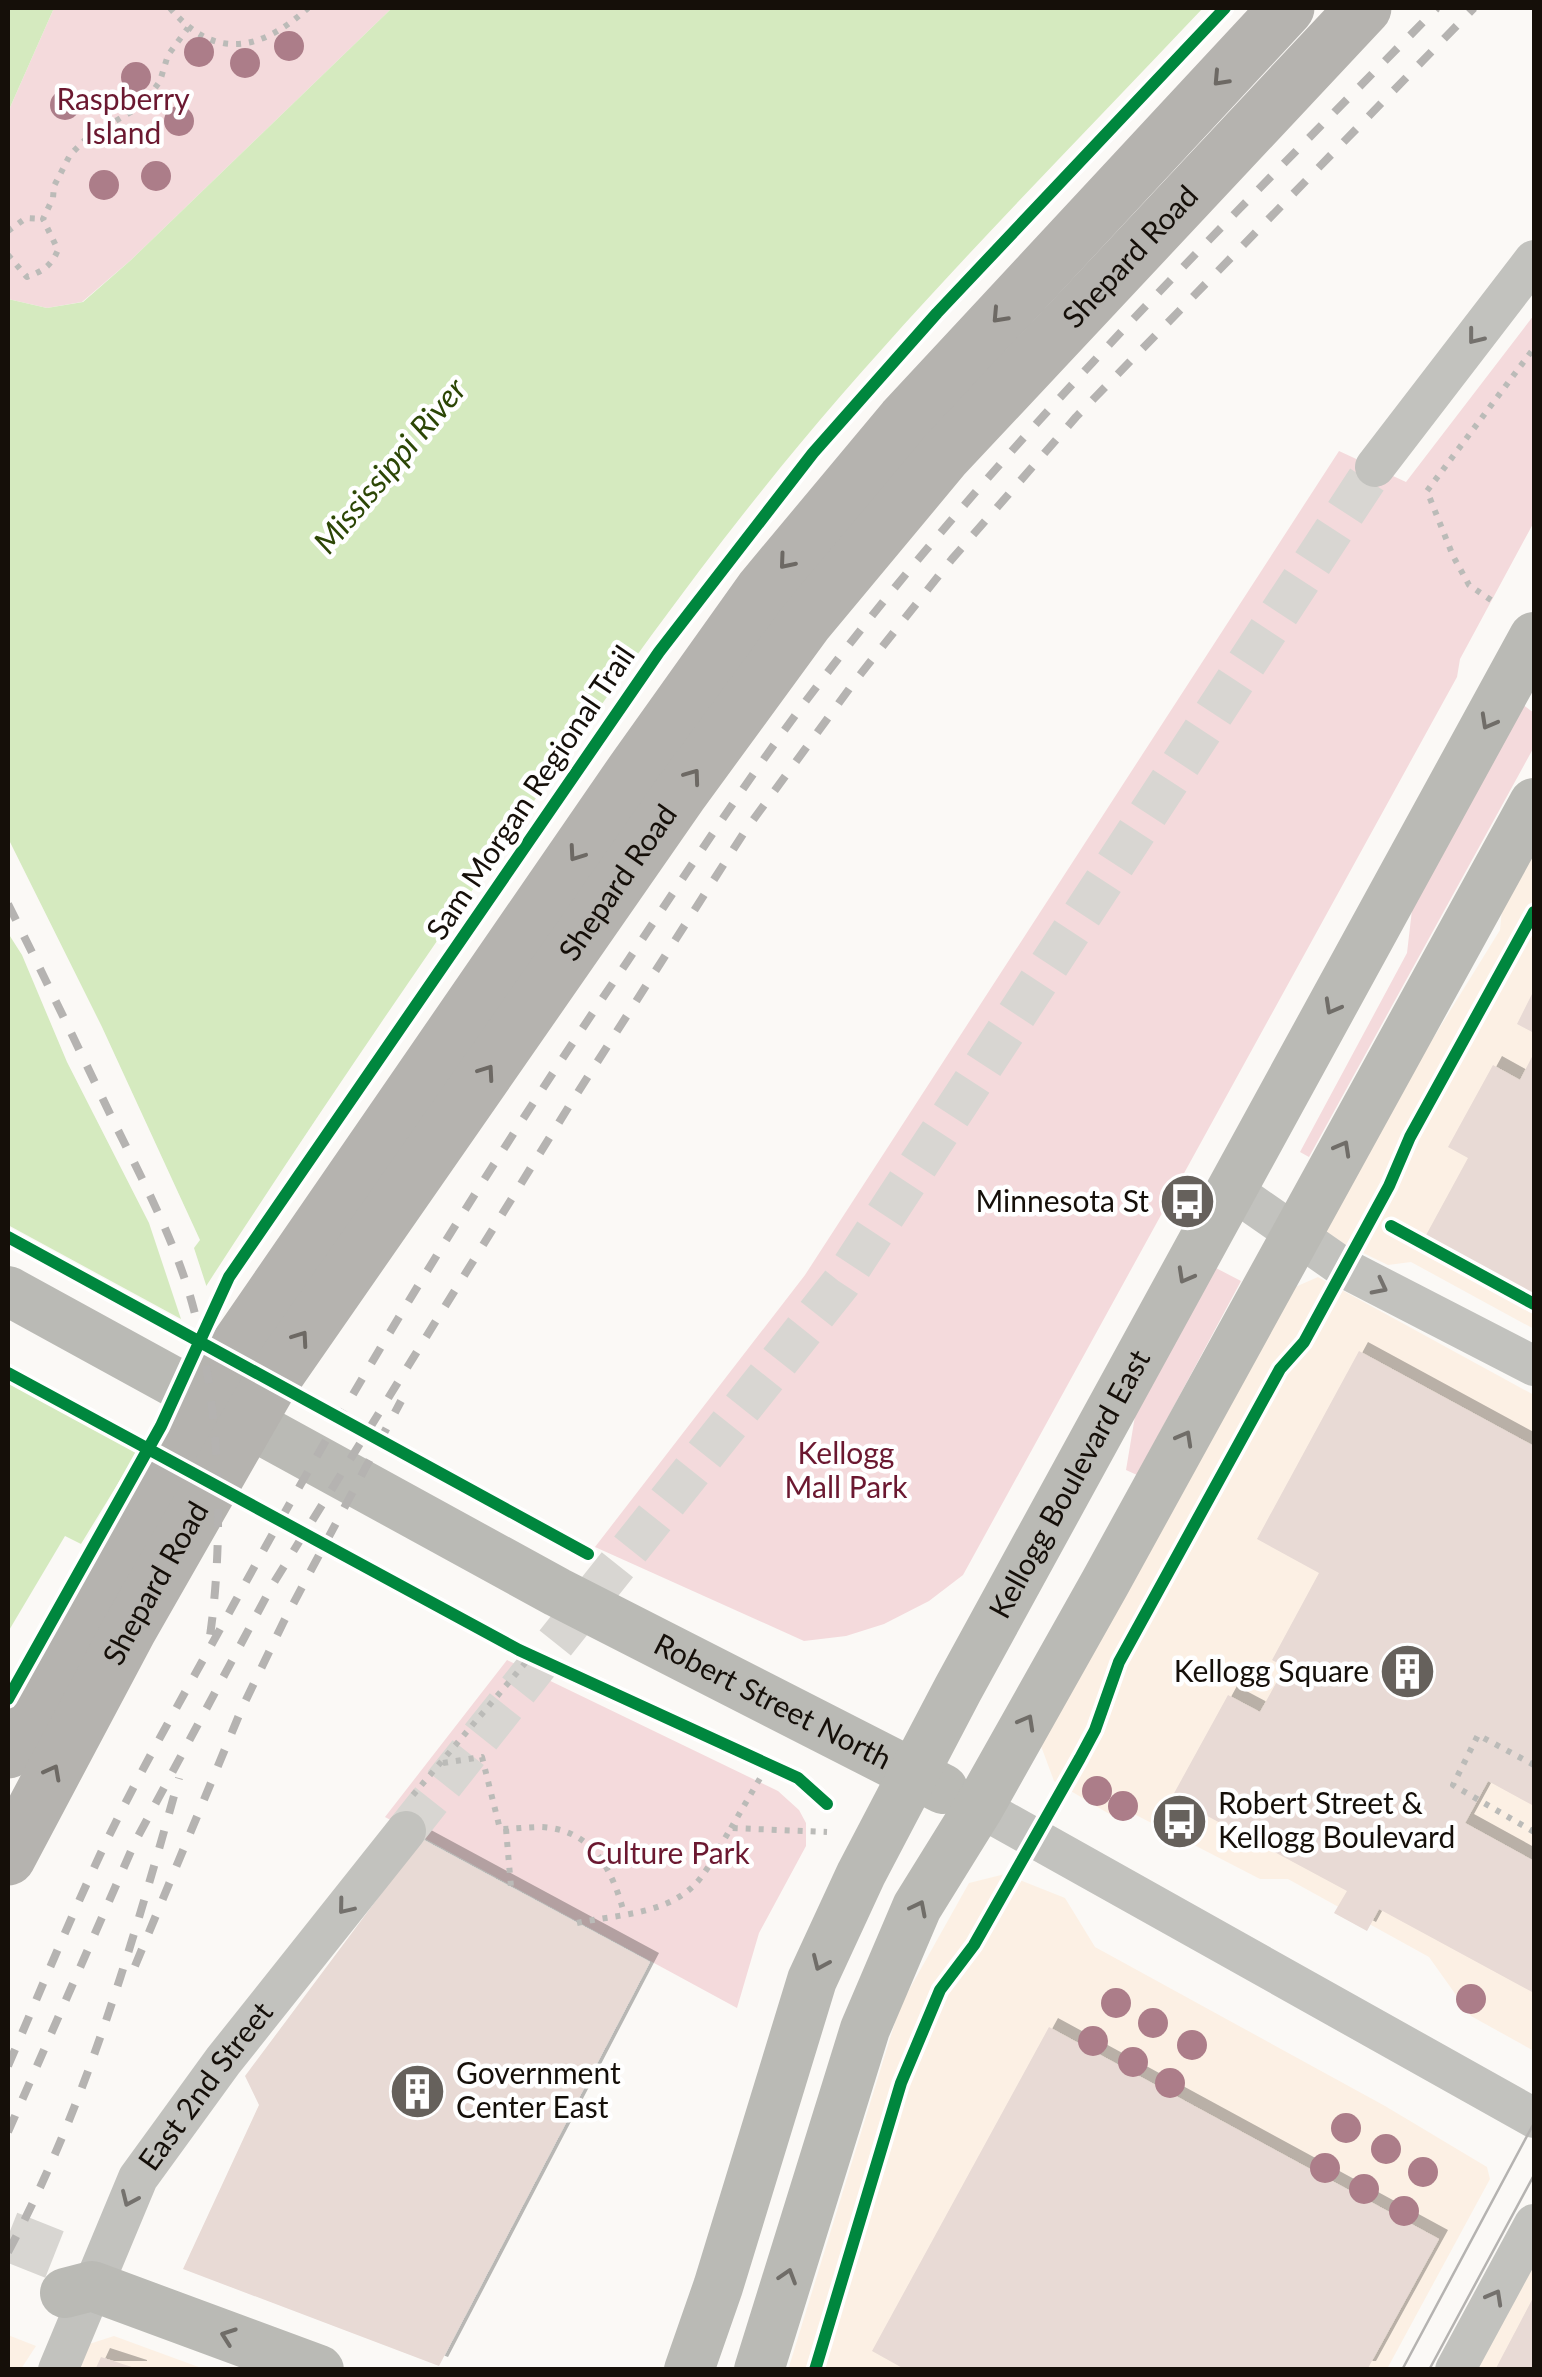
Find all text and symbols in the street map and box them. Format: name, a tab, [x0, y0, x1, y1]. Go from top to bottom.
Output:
one-way arrow	[1214, 67, 1232, 85]
park label: Raspberry Island	[56, 80, 190, 150]
street label: Shepard Road	[1054, 177, 1204, 334]
one-way arrow	[992, 305, 1010, 323]
one-way arrow	[1469, 326, 1487, 344]
water label: Mississippi River	[304, 369, 474, 560]
one-way arrow	[779, 550, 797, 568]
street label: Sam Morgan Regional Trail	[418, 638, 641, 946]
one-way arrow	[1480, 712, 1500, 730]
one-way arrow	[681, 769, 699, 788]
street label: Shepard Road	[550, 797, 683, 967]
one-way arrow	[569, 843, 588, 861]
one-way arrow	[1324, 997, 1344, 1015]
one-way arrow	[475, 1064, 493, 1083]
one-way arrow	[1330, 1141, 1350, 1159]
bus stop icon: Minnesota St	[1158, 1172, 1218, 1232]
place label: Minnesota St	[975, 1182, 1149, 1218]
one-way arrow	[1178, 1265, 1197, 1284]
one-way arrow	[1370, 1275, 1388, 1294]
one-way arrow	[289, 1331, 307, 1350]
street label: Kellogg Boulevard East	[980, 1343, 1156, 1624]
one-way arrow	[1172, 1431, 1192, 1449]
park label: Kellogg Mall Park	[785, 1434, 908, 1504]
street label: Shepard Road	[94, 1494, 215, 1670]
street label: Robert Street North	[649, 1625, 898, 1776]
building icon: Kellogg Square	[1378, 1642, 1438, 1702]
place label: Kellogg Square	[1174, 1652, 1369, 1688]
one-way arrow	[1014, 1715, 1034, 1733]
one-way arrow	[41, 1765, 61, 1783]
place label: Robert Street & Kellogg Boulevard	[1218, 1784, 1455, 1854]
bus stop icon: Robert Street & Kellogg Boulevard	[1149, 1791, 1209, 1851]
park label: Culture Park	[586, 1834, 751, 1870]
one-way arrow	[339, 1896, 357, 1914]
one-way arrow	[907, 1900, 926, 1918]
one-way arrow	[812, 1953, 832, 1971]
street label: East 2nd Street	[130, 1994, 279, 2177]
place label: Government Center East	[456, 2054, 621, 2124]
building icon: Government Center East	[387, 2061, 447, 2121]
one-way arrow	[121, 2189, 141, 2207]
one-way arrow	[776, 2269, 797, 2286]
one-way arrow	[1482, 2290, 1502, 2308]
one-way arrow	[220, 2327, 237, 2348]

